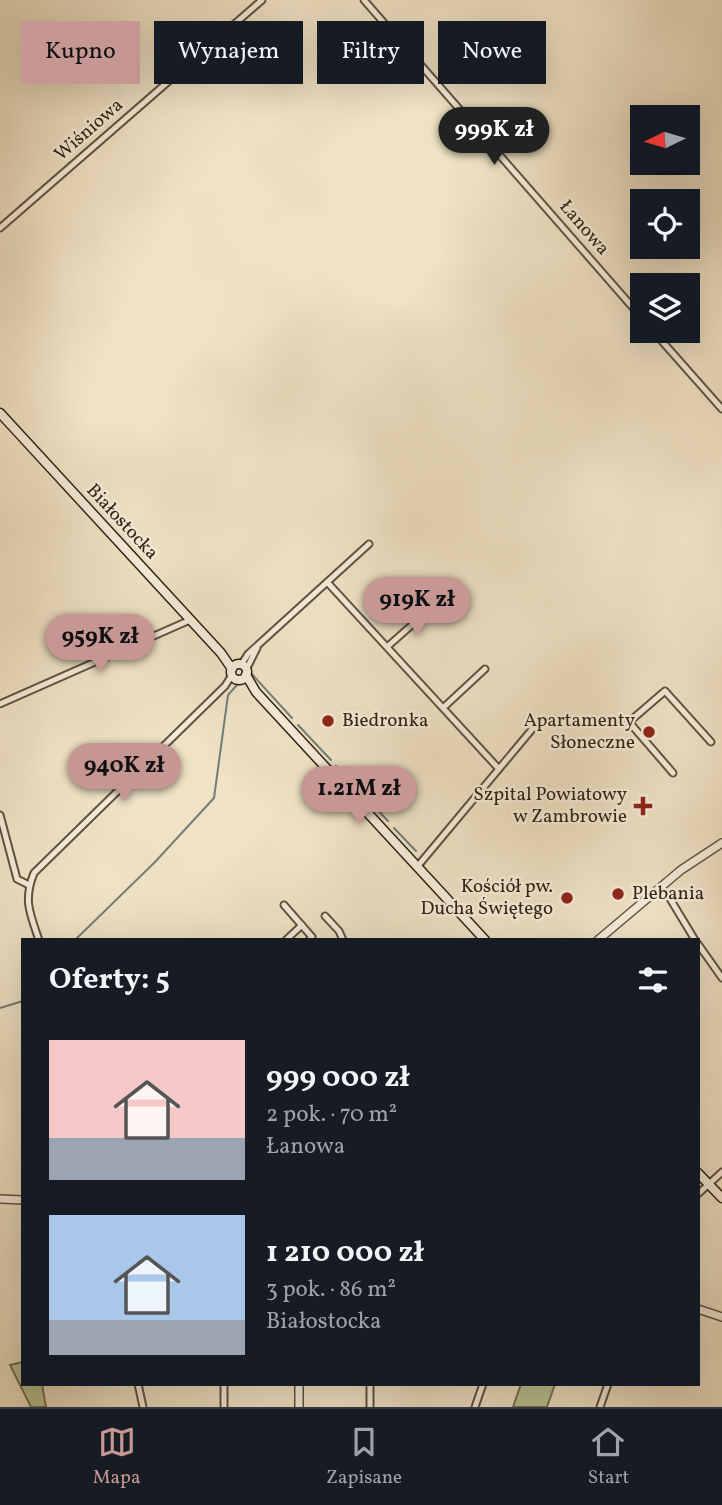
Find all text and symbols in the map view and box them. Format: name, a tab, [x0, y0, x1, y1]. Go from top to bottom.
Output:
chip: Kupno	[21, 21, 140, 84]
chip: Wynajem	[154, 21, 303, 84]
chip: Filtry	[317, 21, 424, 84]
chip: Nowe	[438, 21, 546, 84]
street label: Wiśniowa	[49, 93, 129, 167]
north arrow	[630, 105, 700, 175]
map controls	[630, 105, 700, 343]
pin: 999K zł	[429, 108, 559, 167]
text: 999K zł	[454, 114, 534, 146]
button: locate	[630, 189, 700, 259]
street label: Łanowa	[553, 195, 615, 261]
button: layers	[630, 273, 700, 343]
street label: Białostocka	[80, 478, 164, 566]
pin: 919K zł	[352, 578, 482, 637]
text: 919K zł	[379, 584, 455, 616]
pin: 959K zł	[35, 614, 165, 674]
text: 959K zł	[62, 621, 138, 653]
place label: Biedronka	[342, 708, 429, 734]
place label: Apartamenty Słoneczne	[524, 708, 635, 756]
marker: Biedronka	[320, 713, 336, 729]
marker: Apartamenty Słoneczne	[641, 724, 657, 740]
pin: 940K zł	[59, 744, 189, 803]
text: 940K zł	[84, 750, 164, 782]
pin: 1.21M zł	[287, 766, 431, 826]
text: 1.21M zł	[317, 773, 401, 805]
place label: Szpital Powiatowy w Zambrowie	[473, 782, 627, 830]
marker: Szpital Powiatowy w Zambrowie	[633, 796, 653, 816]
place label: Kościół pw. Ducha Świętego	[421, 874, 553, 922]
place label: Plebania	[632, 881, 704, 907]
marker: Plebania	[610, 886, 626, 902]
marker: Kościół pw. Ducha Świętego	[559, 890, 575, 906]
text: Oferty: 5	[49, 959, 170, 1001]
icon: filters	[634, 961, 672, 999]
text: 999 000 zł	[266, 1057, 409, 1099]
icon: home	[105, 1068, 189, 1152]
text: 2 pok. · 70 m²	[266, 1099, 397, 1131]
text: Łanowa	[266, 1131, 345, 1163]
text: 1 210 000 zł	[266, 1232, 424, 1274]
icon: home	[105, 1243, 189, 1327]
text: 3 pok. · 86 m²	[266, 1274, 396, 1306]
text: Białostocka	[266, 1306, 381, 1338]
tab: Mapa	[93, 1423, 140, 1491]
tab: Zapisane	[326, 1423, 402, 1491]
tab: Start	[588, 1423, 629, 1491]

